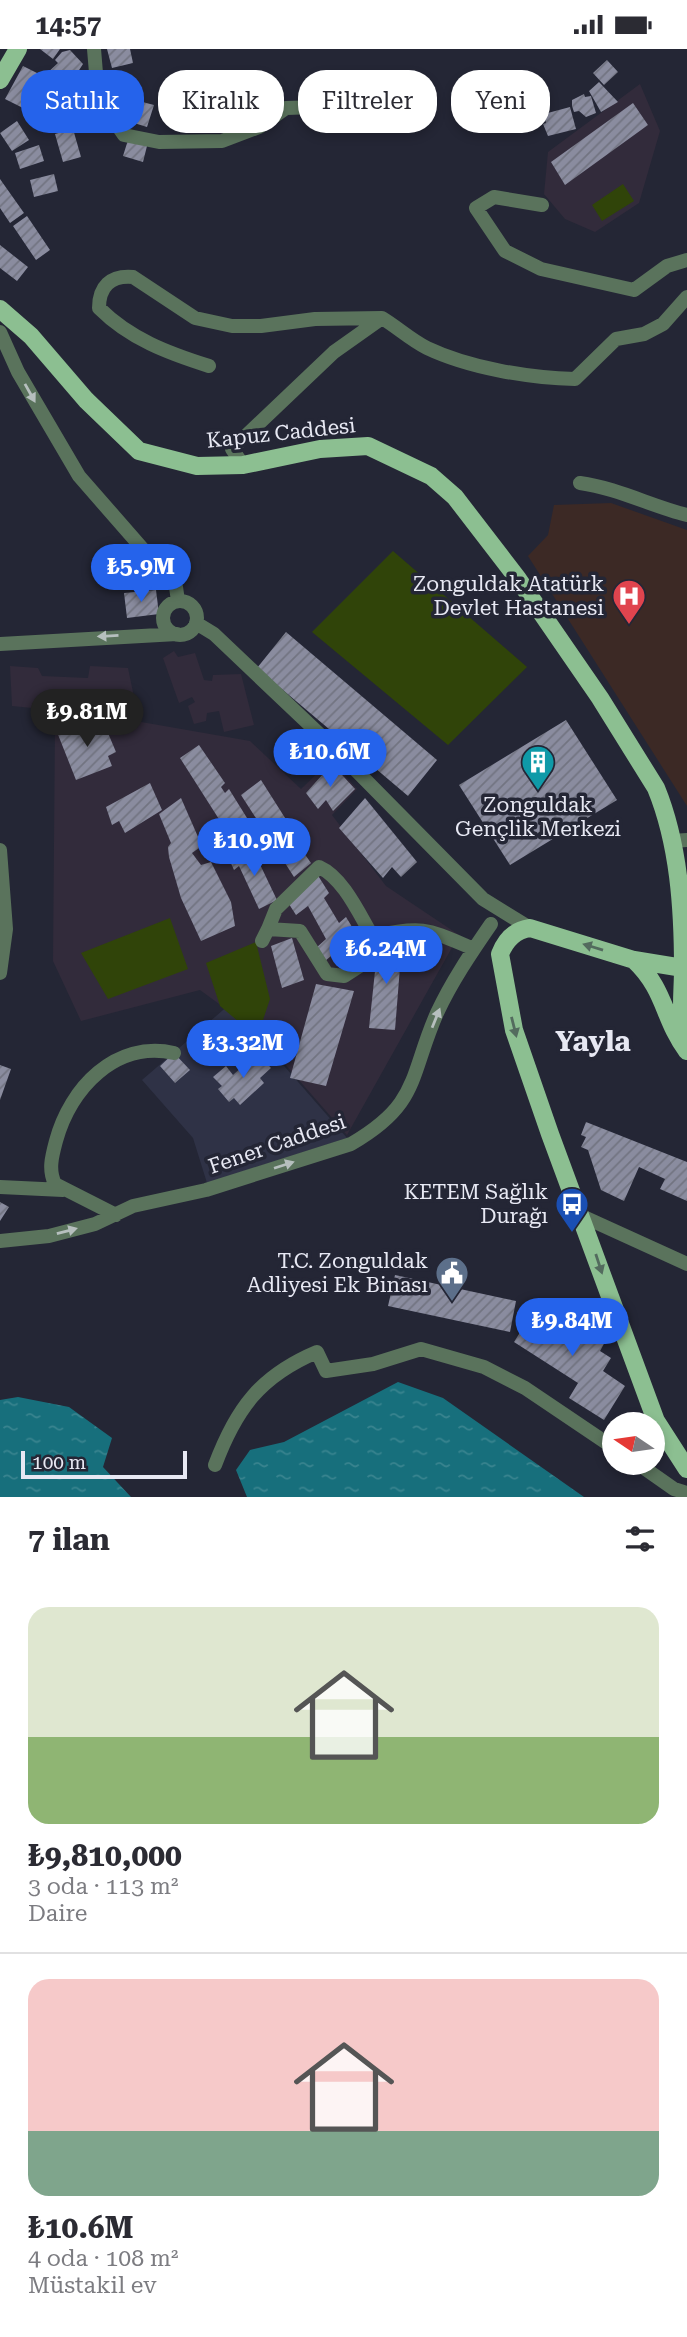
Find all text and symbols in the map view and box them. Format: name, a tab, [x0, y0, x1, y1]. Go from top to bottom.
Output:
text: 14:57	[35, 10, 101, 40]
chip: Satılık	[21, 70, 144, 133]
chip: Kiralık	[158, 70, 284, 133]
chip: Filtreler	[298, 70, 437, 133]
chip: Yeni	[451, 70, 550, 133]
one-way arrow	[24, 383, 36, 403]
street label: Kapuz Caddesi	[205, 413, 357, 453]
pin: ₺5.9M	[92, 545, 190, 604]
text: ₺5.9M	[107, 553, 175, 580]
place label: Zonguldak Atatürk Devlet Hastanesi	[413, 572, 604, 620]
hospital icon: Zonguldak Atatürk Devlet Hastanesi	[610, 577, 648, 626]
one-way arrow	[97, 631, 119, 642]
pin: ₺9.81M	[30, 689, 144, 749]
text: ₺9.81M	[47, 698, 127, 725]
pin: ₺10.6M	[273, 729, 387, 789]
text: ₺10.6M	[290, 738, 370, 765]
building icon: Zonguldak Gençlik Merkezi	[519, 743, 557, 792]
place label: Zonguldak Gençlik Merkezi	[455, 793, 621, 841]
pin: ₺10.9M	[197, 819, 311, 878]
text: ₺10.9M	[214, 827, 294, 854]
pin: ₺6.24M	[329, 927, 443, 986]
text: ₺6.24M	[346, 935, 426, 962]
one-way arrow	[582, 942, 603, 952]
one-way arrow	[430, 1008, 441, 1029]
one-way arrow	[509, 1016, 520, 1038]
pin: ₺3.32M	[186, 1021, 300, 1080]
district label: Yayla	[555, 1025, 631, 1058]
text: ₺3.32M	[203, 1029, 283, 1056]
street label: Fener Caddesi	[205, 1109, 349, 1179]
one-way arrow	[274, 1159, 295, 1170]
place label: KETEM Sağlık Durağı	[404, 1180, 548, 1228]
bus stop icon: KETEM Sağlık Durağı	[553, 1185, 591, 1234]
one-way arrow	[57, 1225, 79, 1236]
place label: T.C. Zonguldak Adliyesi Ek Binası	[247, 1249, 428, 1297]
public building icon: T.C. Zonguldak Adliyesi Ek Binası	[433, 1254, 471, 1303]
one-way arrow	[594, 1254, 605, 1275]
pin: ₺9.84M	[515, 1299, 629, 1358]
text: ₺9.84M	[532, 1307, 612, 1334]
north arrow	[602, 1412, 665, 1475]
map controls	[602, 1412, 665, 1475]
scale bar	[21, 1448, 187, 1480]
text: 100 m	[32, 1451, 86, 1474]
icon: filters	[621, 1520, 659, 1558]
text: 7 ilan	[28, 1522, 110, 1557]
icon: home	[281, 1652, 407, 1778]
text: ₺9,810,000	[28, 1838, 182, 1873]
text: 3 oda · 113 m²	[28, 1873, 178, 1900]
text: Daire	[28, 1900, 87, 1927]
icon: home	[281, 2024, 407, 2150]
text: ₺10.6M	[28, 2210, 134, 2245]
text: 4 oda · 108 m²	[28, 2245, 178, 2272]
text: Müstakil ev	[28, 2272, 157, 2299]

